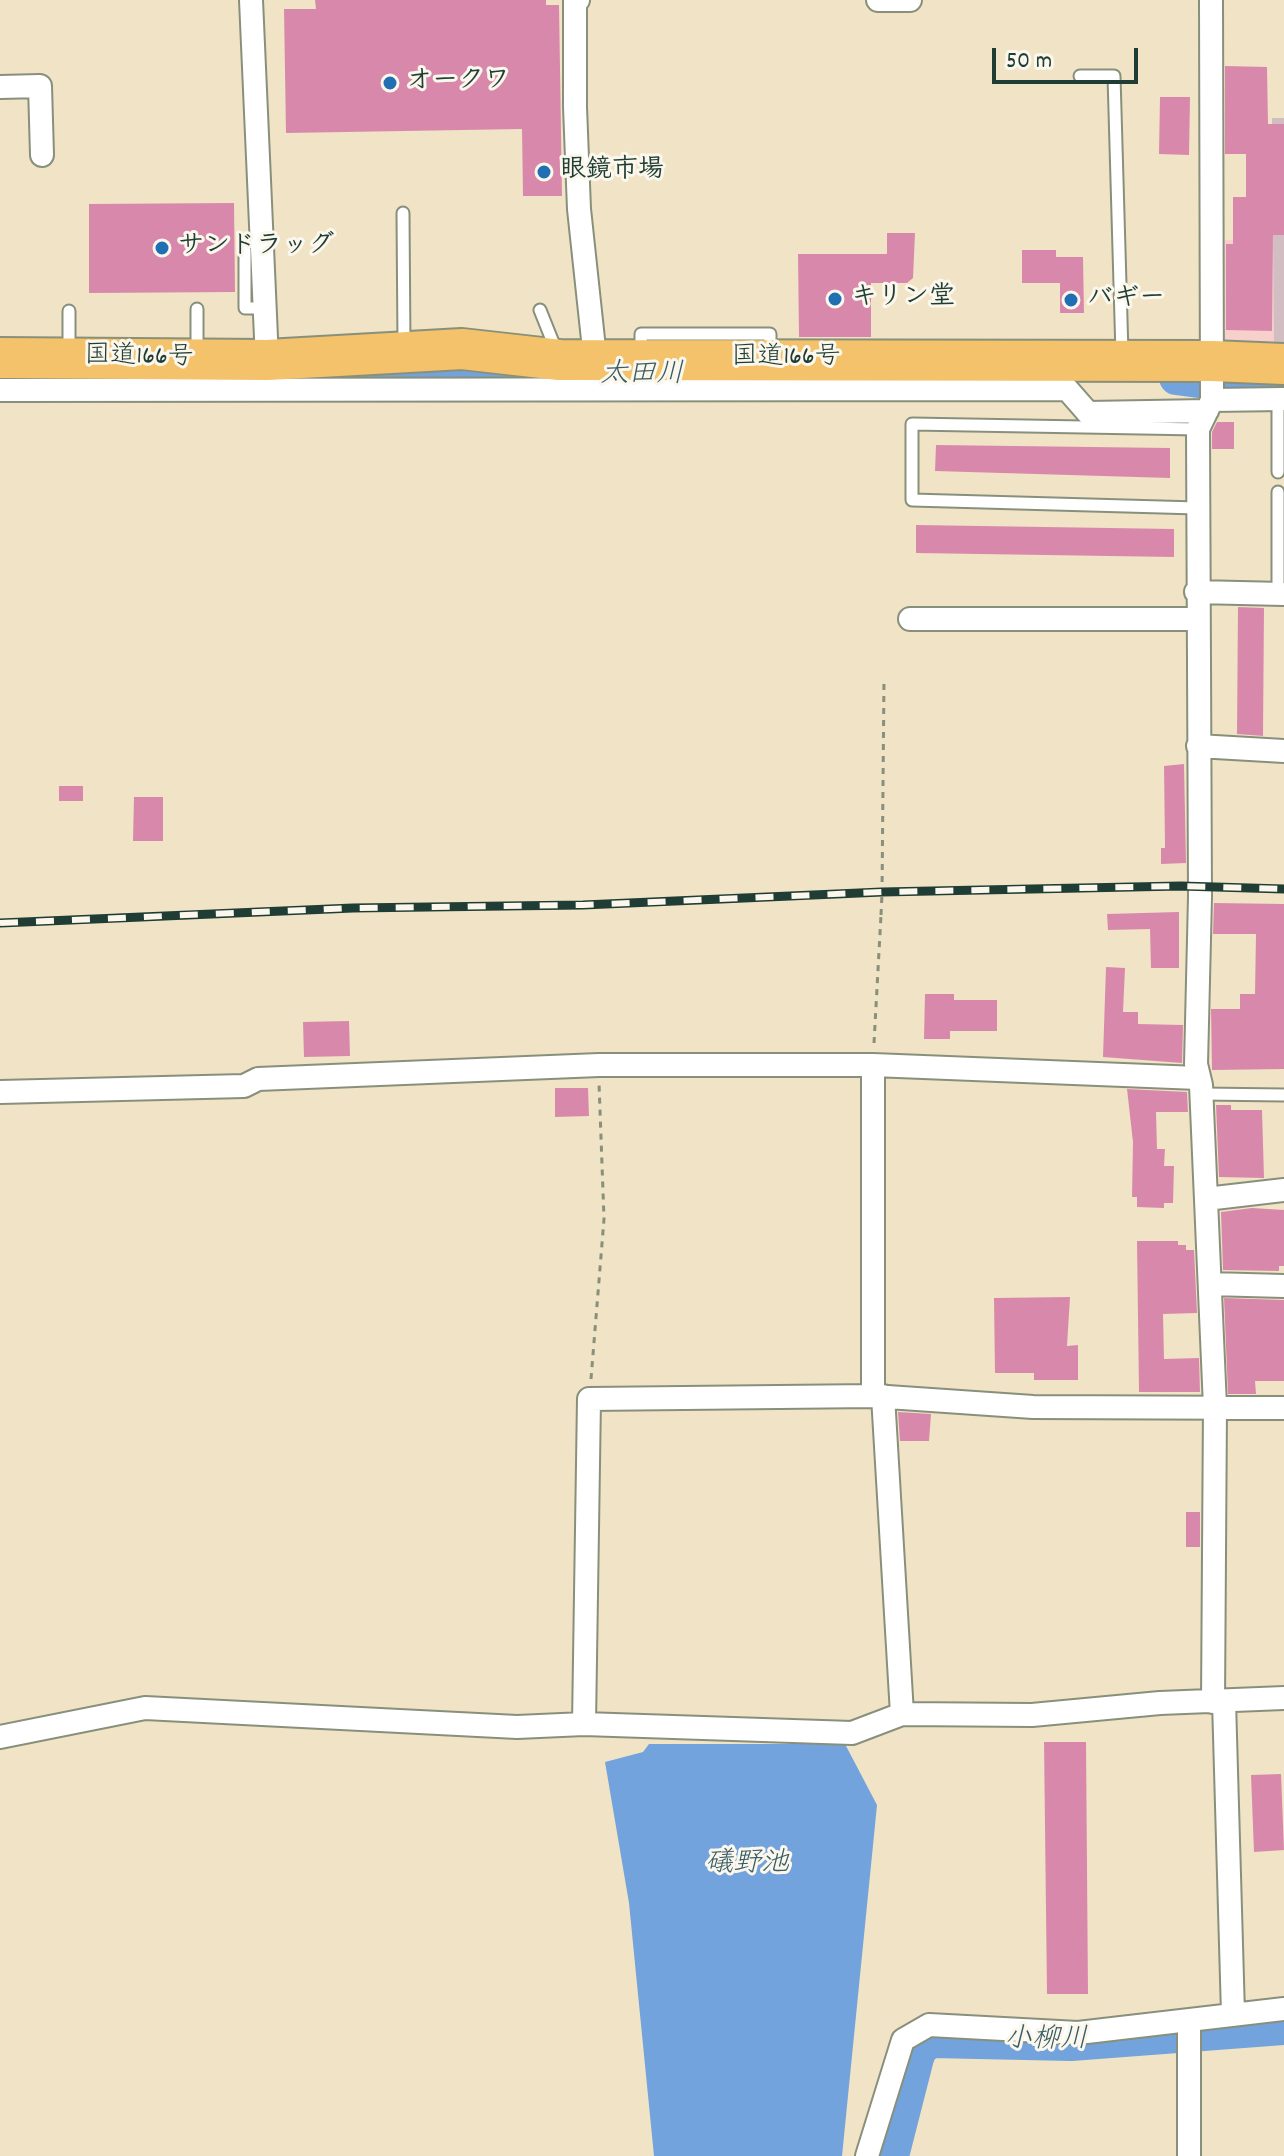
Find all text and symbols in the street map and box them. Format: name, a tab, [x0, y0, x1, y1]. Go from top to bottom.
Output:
scale bar	[996, 32, 1142, 82]
text: 50 m	[1006, 45, 1052, 79]
place label: オークワ	[406, 67, 510, 99]
marker: オークワ	[381, 74, 399, 92]
place label: 眼鏡市場	[560, 156, 664, 188]
marker: 眼鏡市場	[535, 163, 553, 181]
place label: サンドラッグ	[178, 232, 334, 264]
marker: サンドラッグ	[153, 239, 171, 257]
place label: キリン堂	[851, 283, 955, 315]
place label: バギー	[1087, 284, 1165, 316]
marker: キリン堂	[826, 290, 844, 308]
marker: バギー	[1062, 291, 1080, 309]
street label: 国道166号	[84, 342, 194, 376]
street label: 国道166号	[731, 343, 841, 375]
water label: 太田川	[600, 360, 684, 394]
water label: 礒野池	[705, 1849, 789, 1883]
water label: 小柳川	[1004, 2025, 1088, 2059]

